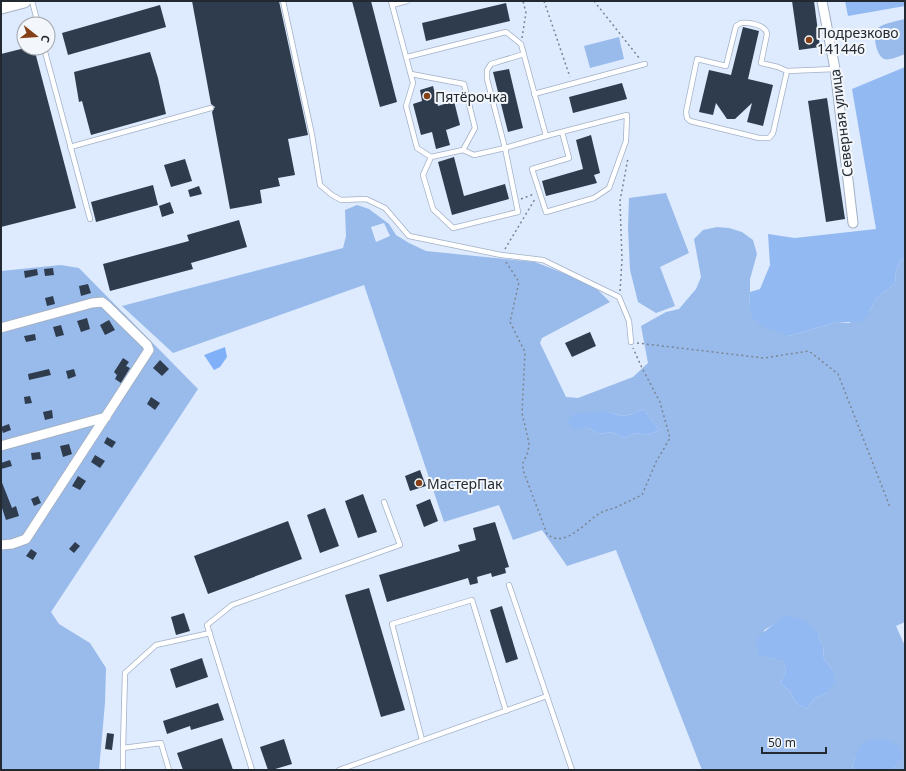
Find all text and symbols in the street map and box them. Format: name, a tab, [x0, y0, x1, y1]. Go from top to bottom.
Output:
north arrow	[16, 16, 56, 56]
place label: Подрезково 141446	[817, 23, 899, 58]
text: С	[38, 33, 54, 45]
marker: Подрезково 141446	[804, 35, 814, 45]
street label: Северная улица	[825, 68, 857, 178]
place label: Пятёрочка	[435, 87, 507, 106]
marker: Пятёрочка	[422, 91, 432, 101]
place label: МастерПак	[427, 474, 503, 493]
marker: МастерПак	[414, 478, 424, 488]
scale bar	[762, 729, 826, 755]
text: 50 m	[768, 734, 796, 751]

